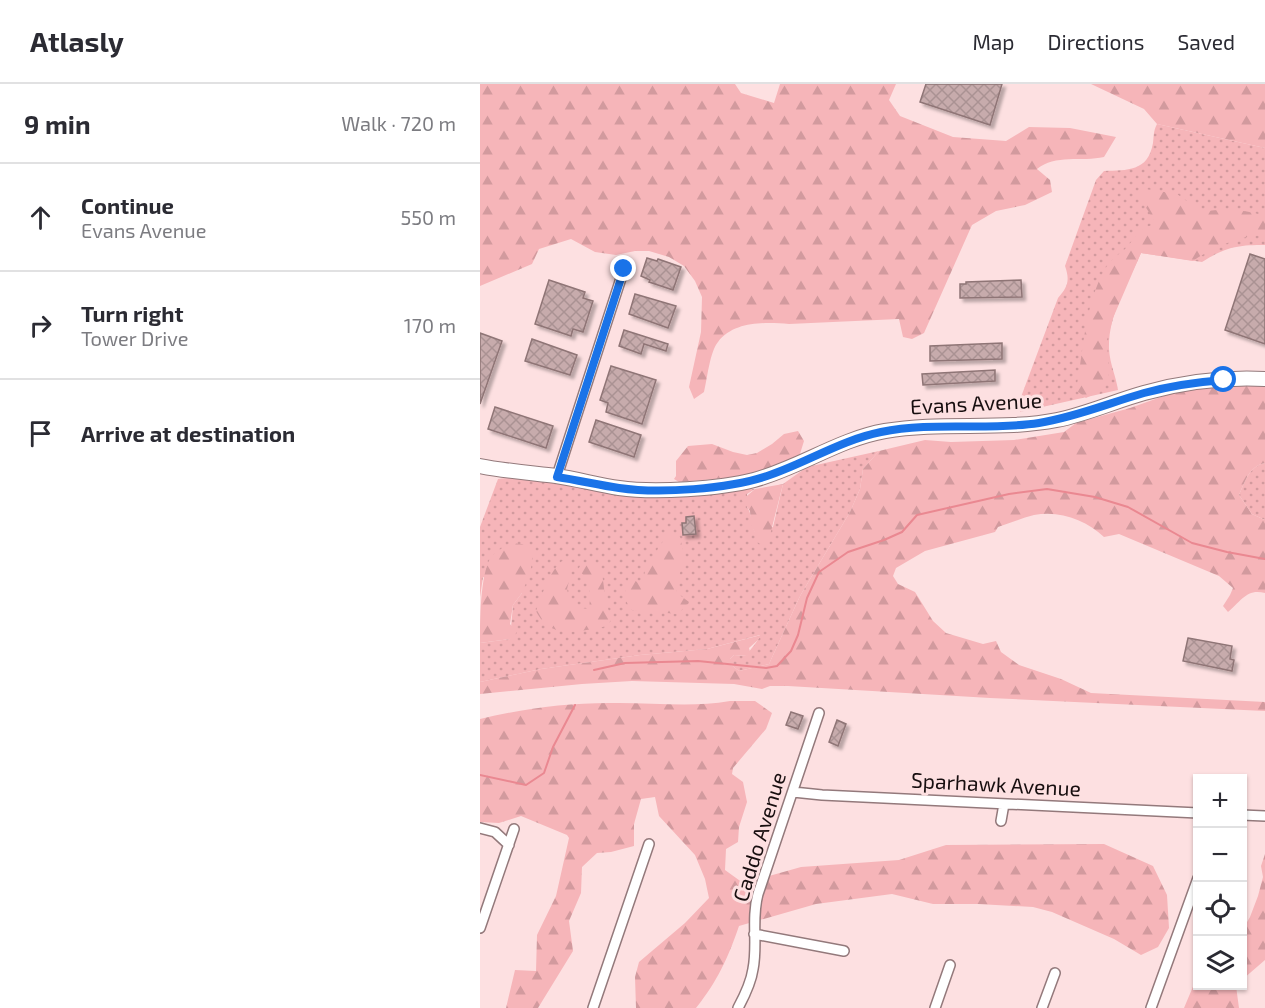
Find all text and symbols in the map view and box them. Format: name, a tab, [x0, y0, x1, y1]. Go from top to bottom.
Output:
text: Atlasly	[30, 24, 124, 58]
text: Map	[972, 29, 1015, 54]
text: Directions	[1048, 29, 1144, 54]
text: Saved	[1177, 29, 1235, 54]
text: 9 min	[24, 108, 91, 139]
text: Walk · 720 m	[341, 111, 456, 135]
text: Continue	[81, 192, 174, 218]
icon: ahead	[24, 201, 57, 234]
text: 550 m	[401, 205, 456, 229]
text: Evans Avenue	[81, 218, 206, 242]
route end	[610, 255, 636, 281]
text: Turn right	[81, 300, 183, 326]
icon: right	[24, 309, 57, 342]
text: 170 m	[404, 313, 456, 337]
text: Tower Drive	[81, 326, 188, 350]
route start	[1210, 366, 1236, 392]
street label: Evans Avenue	[909, 387, 1042, 418]
icon: arrive	[24, 417, 57, 450]
text: Arrive at destination	[81, 420, 295, 446]
street label: Sparhawk Avenue	[911, 767, 1082, 800]
street label: Caddo Avenue	[727, 769, 790, 904]
map controls	[1193, 774, 1247, 990]
button: +	[1193, 774, 1247, 828]
button: −	[1193, 828, 1247, 882]
button: locate	[1193, 882, 1247, 936]
button: layers	[1193, 936, 1247, 990]

